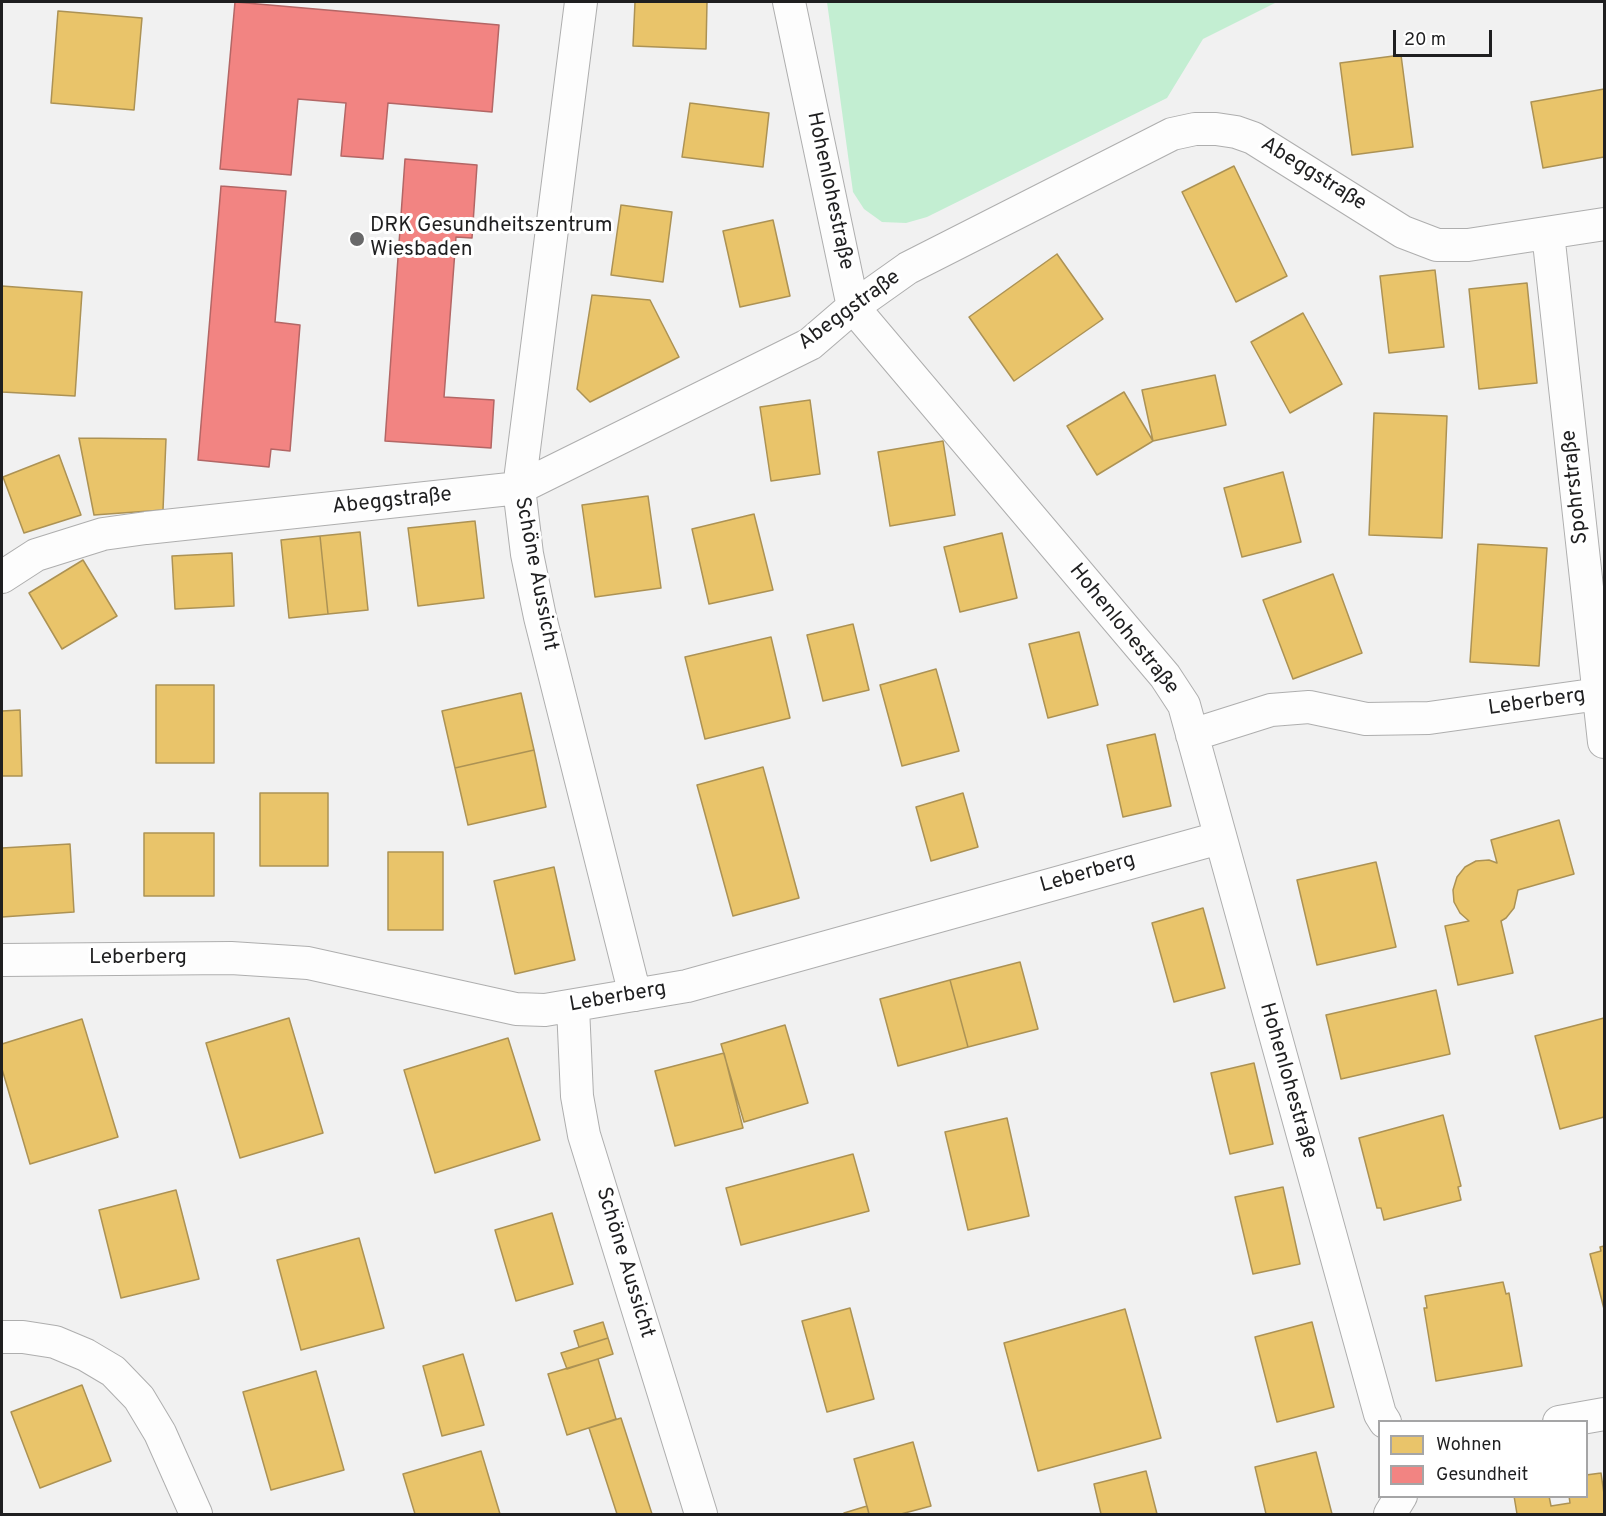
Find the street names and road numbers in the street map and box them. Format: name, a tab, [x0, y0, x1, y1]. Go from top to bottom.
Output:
street label: Hohenlohestraße	[800, 110, 858, 272]
street label: Abeggstraße	[1255, 133, 1371, 217]
street label: Abeggstraße	[794, 266, 906, 356]
street label: Spohrstraße	[1557, 429, 1595, 545]
street label: Abeggstraße	[331, 483, 453, 521]
street label: Schöne Aussicht	[508, 495, 562, 653]
street label: Hohenlohestraße	[1063, 560, 1183, 700]
street label: Leberberg	[1487, 684, 1587, 722]
street label: Leberberg	[1037, 848, 1139, 900]
street label: Leberberg	[89, 946, 187, 972]
street label: Leberberg	[568, 977, 668, 1019]
street label: Hohenlohestraße	[1253, 1000, 1321, 1162]
street label: Schöne Aussicht	[589, 1185, 659, 1341]

